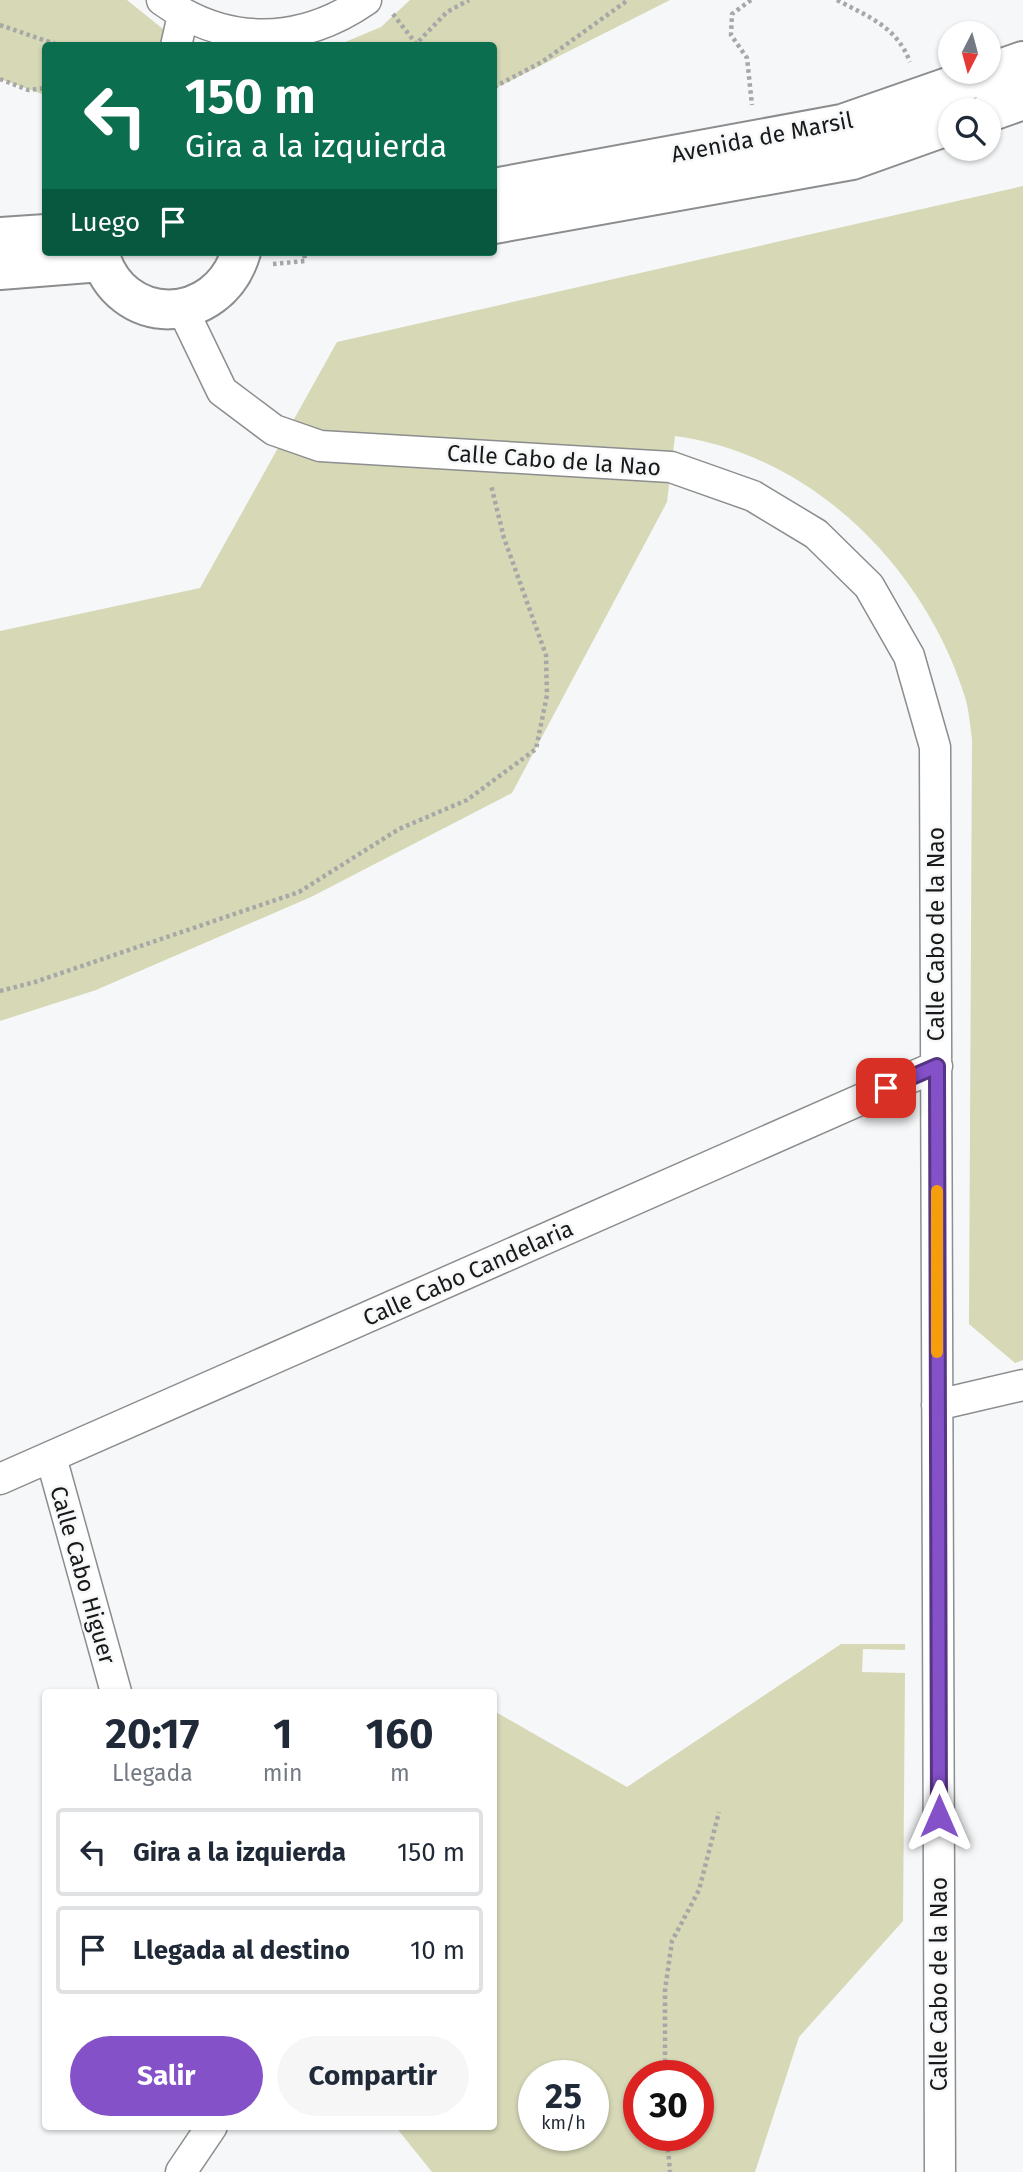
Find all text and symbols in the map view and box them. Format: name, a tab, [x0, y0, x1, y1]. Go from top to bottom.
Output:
north arrow	[938, 21, 1001, 84]
map controls	[938, 21, 1001, 161]
text: 150 m	[185, 67, 316, 126]
icon: left	[70, 70, 161, 161]
button: search	[938, 98, 1001, 161]
street label: Avenida de Marsil	[669, 106, 856, 168]
text: Gira a la izquierda	[185, 127, 447, 165]
icon: arrive	[154, 203, 192, 241]
text: Luego	[70, 207, 140, 238]
street label: Calle Cabo de la Nao	[446, 439, 662, 481]
street label: Calle Cabo de la Nao	[922, 827, 950, 1041]
pin	[856, 1058, 916, 1118]
icon: arrive	[867, 1069, 905, 1107]
street label: Calle Cabo Candelaria	[359, 1214, 577, 1332]
street label: Calle Cabo Higuer	[44, 1483, 122, 1667]
text: 20:17	[105, 1709, 199, 1759]
text: 1	[273, 1709, 292, 1759]
text: 160	[366, 1709, 434, 1759]
text: Llegada	[112, 1759, 193, 1787]
text: min	[263, 1759, 303, 1787]
text: m	[390, 1759, 410, 1787]
position arrow	[902, 1779, 976, 1853]
icon: left	[74, 1833, 112, 1871]
text: Gira a la izquierda	[133, 1837, 346, 1868]
text: 150 m	[397, 1837, 465, 1868]
street label: Calle Cabo de la Nao	[925, 1877, 953, 2091]
icon: arrive	[74, 1931, 112, 1969]
text: Llegada al destino	[133, 1935, 350, 1966]
text: 10 m	[410, 1935, 465, 1966]
button: Salir	[70, 2036, 263, 2116]
button: Compartir	[277, 2036, 469, 2116]
speed limit sign: 30	[623, 2060, 714, 2151]
text: 25	[545, 2075, 582, 2117]
text: km/h	[541, 2112, 586, 2134]

